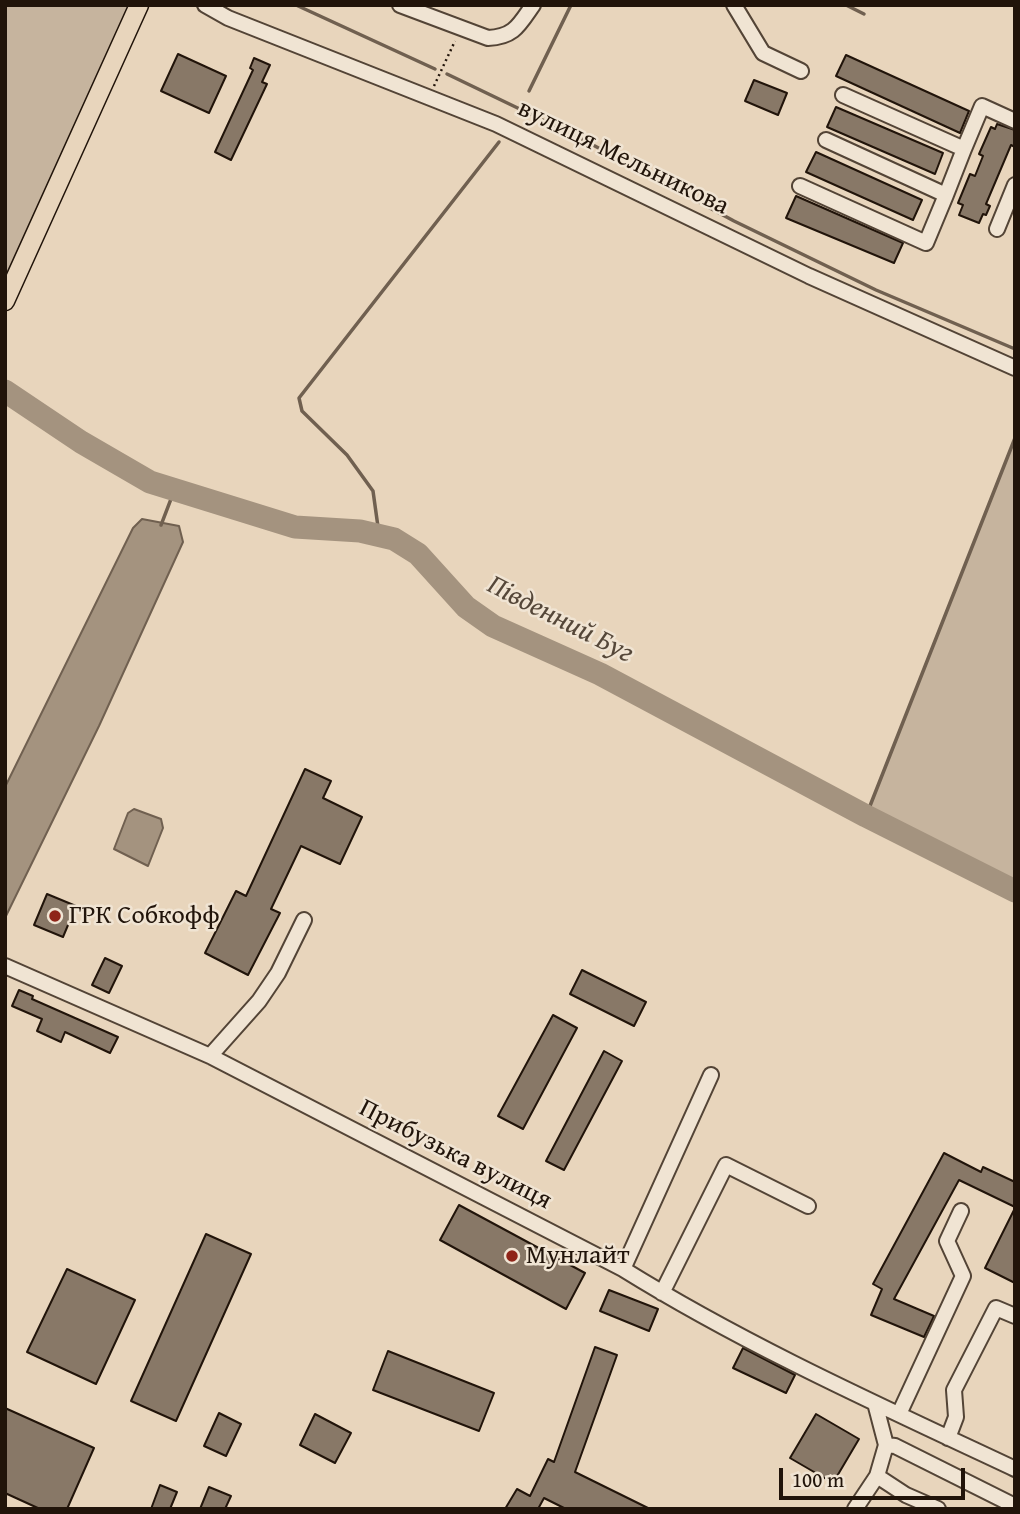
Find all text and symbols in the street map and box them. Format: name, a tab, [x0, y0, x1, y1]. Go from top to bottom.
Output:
street label: вулиця Мельникова	[512, 93, 734, 223]
water label: Південний Буг	[481, 569, 639, 671]
place label: ГРК Собкофф	[69, 900, 220, 932]
marker: ГРК Собкофф	[47, 908, 63, 924]
street label: Прибузька вулиця	[354, 1093, 556, 1217]
place label: Мунлайт	[526, 1240, 629, 1272]
marker: Мунлайт	[504, 1248, 520, 1264]
scale bar	[782, 1454, 968, 1498]
text: 100 m	[792, 1464, 844, 1495]

